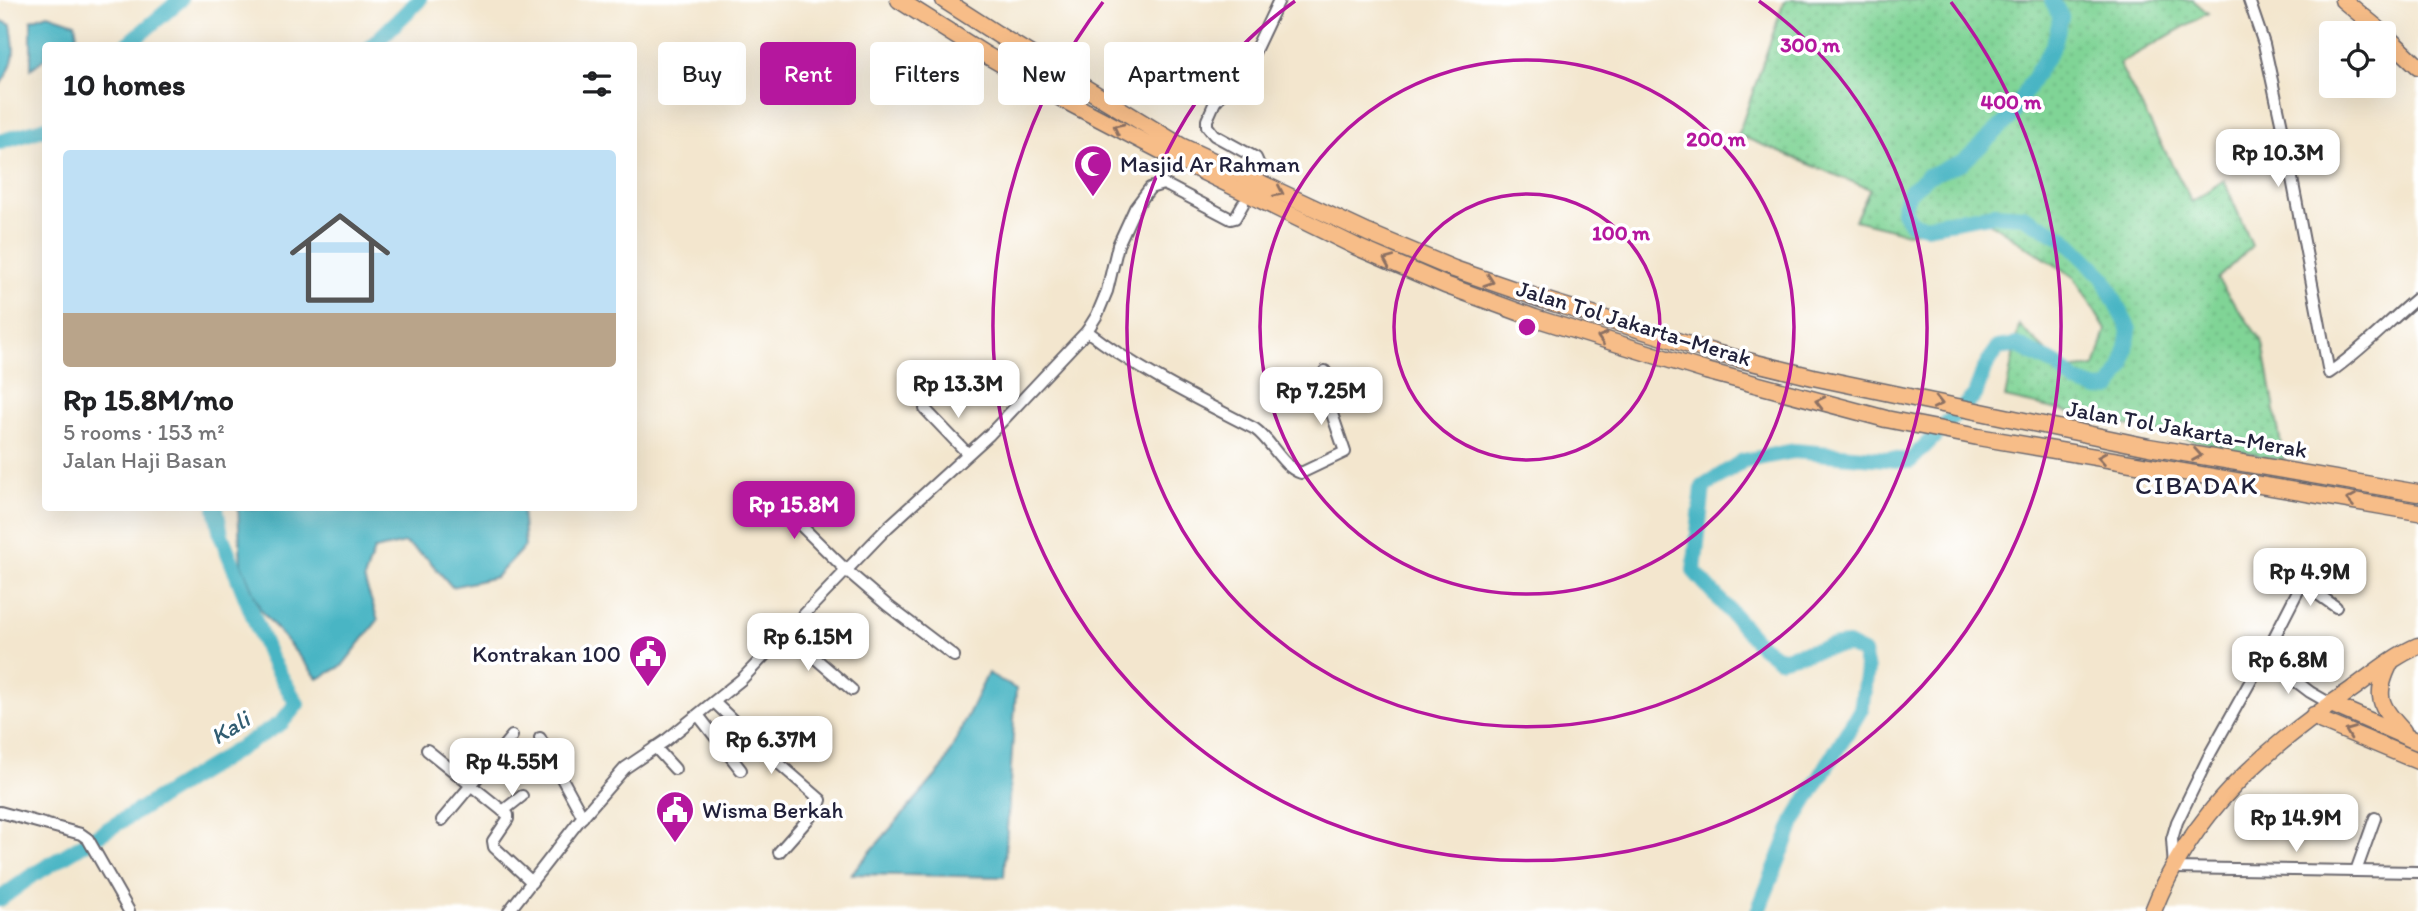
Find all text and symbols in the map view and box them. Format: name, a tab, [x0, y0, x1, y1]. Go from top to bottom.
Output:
map controls	[2319, 21, 2396, 98]
button: locate	[2319, 21, 2396, 98]
text: 300 m	[1780, 32, 1840, 57]
chip: Buy	[658, 42, 746, 105]
chip: Rent	[760, 42, 856, 105]
chip: Filters	[870, 42, 984, 105]
chip: New	[998, 42, 1090, 105]
chip: Apartment	[1104, 42, 1264, 105]
icon: filters	[578, 65, 616, 103]
text: 10 homes	[63, 66, 186, 103]
text: 400 m	[1981, 89, 2042, 114]
one-way arrow	[1113, 123, 1125, 137]
text: 200 m	[1686, 126, 1746, 151]
pin: Rp 10.3M	[2206, 130, 2350, 189]
text: Rp 10.3M	[2232, 138, 2324, 166]
mosque icon: Masjid Ar Rahman	[1072, 143, 1114, 198]
place label: Masjid Ar Rahman	[1120, 150, 1300, 178]
one-way arrow	[1272, 184, 1284, 198]
icon: home	[277, 195, 403, 321]
text: 100 m	[1592, 220, 1650, 245]
one-way arrow	[1383, 255, 1395, 269]
one-way arrow	[1482, 273, 1494, 287]
street label: Jalan Tol Jakarta–Merak	[1513, 274, 1755, 372]
centre of rings	[1515, 315, 1539, 339]
one-way arrow	[1596, 332, 1608, 347]
pin: Rp 13.3M	[886, 360, 1030, 420]
pin: Rp 7.25M	[1249, 368, 1393, 427]
text: Rp 13.3M	[913, 369, 1003, 397]
text: Rp 7.25M	[1276, 376, 1366, 404]
text: Rp 15.8M/mo	[63, 381, 234, 418]
street label: Jalan Tol Jakarta–Merak	[2064, 394, 2310, 464]
one-way arrow	[1932, 395, 1944, 409]
one-way arrow	[1814, 396, 1826, 410]
text: 5 rooms · 153 m²	[63, 418, 225, 446]
text: Jalan Haji Basan	[63, 446, 226, 474]
one-way arrow	[2191, 447, 2202, 462]
one-way arrow	[2096, 451, 2108, 466]
district label: CIBADAK	[2135, 469, 2259, 501]
pin: Rp 15.8M	[722, 482, 866, 541]
text: Rp 15.8M	[749, 490, 839, 518]
one-way arrow	[2345, 493, 2357, 508]
pin: Rp 4.9M	[2245, 548, 2375, 608]
text: Rp 4.9M	[2269, 557, 2351, 585]
pin: Rp 6.15M	[736, 614, 880, 673]
text: Rp 6.15M	[763, 622, 853, 650]
public building icon: Kontrakan 100	[627, 633, 669, 688]
pin: Rp 6.8M	[2223, 636, 2353, 696]
place label: Kontrakan 100	[472, 640, 621, 668]
text: Rp 6.8M	[2248, 645, 2328, 673]
water label: Kali	[205, 703, 257, 751]
pin: Rp 6.37M	[699, 716, 843, 776]
text: Rp 6.37M	[725, 725, 817, 753]
one-way arrow	[2345, 727, 2357, 741]
pin: Rp 4.55M	[440, 738, 584, 798]
text: Rp 4.55M	[466, 747, 558, 775]
public building icon: Wisma Berkah	[654, 789, 696, 844]
pin: Rp 14.9M	[2224, 794, 2368, 854]
place label: Wisma Berkah	[702, 796, 843, 824]
text: Rp 14.9M	[2250, 803, 2342, 831]

